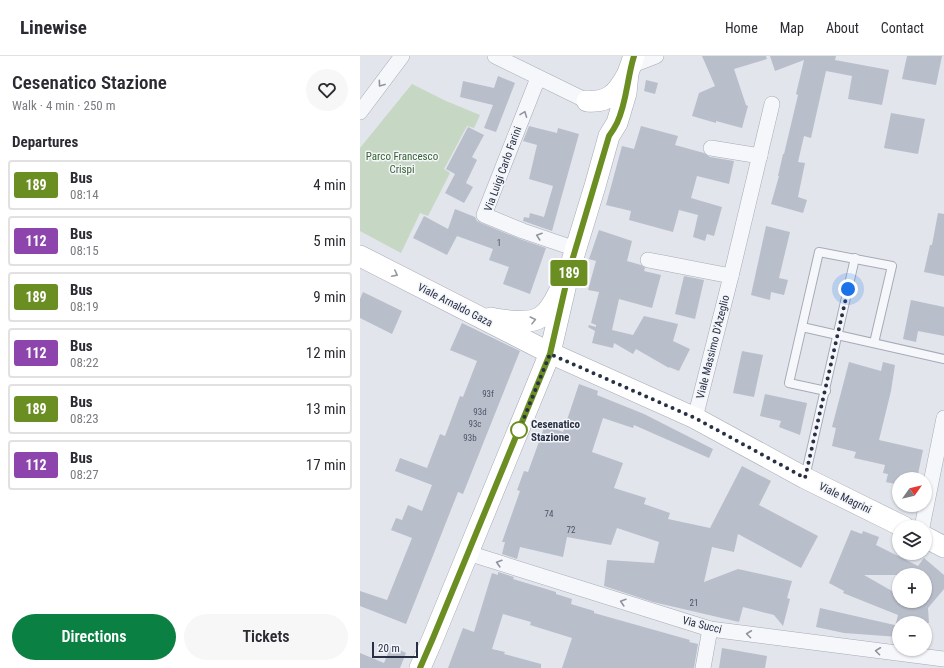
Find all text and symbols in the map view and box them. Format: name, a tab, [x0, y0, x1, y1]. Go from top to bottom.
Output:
text: Linewise	[20, 16, 87, 39]
text: Home	[725, 20, 758, 36]
text: Map	[780, 20, 804, 36]
text: About	[826, 20, 859, 36]
text: Contact	[881, 20, 924, 36]
button: heart	[306, 69, 348, 111]
text: Cesenatico Stazione	[12, 71, 167, 94]
one-way arrow	[378, 80, 386, 87]
text: Walk · 4 min · 250 m	[12, 98, 116, 113]
one-way arrow	[520, 110, 528, 117]
street label: Via Luigi Carlo Farini	[482, 125, 524, 213]
text: Departures	[12, 133, 78, 151]
park label: Parco Francesco Crispi	[366, 150, 439, 176]
text: Bus	[70, 169, 93, 187]
text: 4 min	[313, 176, 346, 194]
text: 189	[25, 177, 47, 193]
text: 08:14	[70, 187, 99, 202]
text: Bus	[70, 225, 93, 243]
text: 5 min	[313, 232, 346, 250]
text: 112	[25, 233, 47, 249]
one-way arrow	[536, 233, 543, 241]
house number: 1	[497, 238, 501, 248]
text: 08:15	[70, 243, 99, 258]
line badge: 189	[546, 260, 592, 286]
text: 189	[558, 265, 580, 281]
one-way arrow	[390, 269, 398, 277]
your location	[838, 279, 858, 299]
text: Bus	[70, 281, 93, 299]
street label: Viale Arnaldo Gaza	[415, 281, 495, 329]
text: 9 min	[313, 288, 346, 306]
text: 189	[25, 289, 47, 305]
street label: Viale Massimo D'Azeglio	[694, 293, 732, 400]
text: 08:19	[70, 299, 99, 314]
one-way arrow	[530, 316, 536, 324]
text: Bus	[70, 337, 93, 355]
text: 12 min	[306, 344, 346, 362]
text: 112	[25, 345, 47, 361]
text: 08:22	[70, 355, 99, 370]
house number: 93f	[482, 389, 494, 399]
text: Bus	[70, 393, 93, 411]
text: 13 min	[306, 400, 346, 418]
text: 189	[25, 401, 47, 417]
house number: 93d	[473, 407, 487, 417]
text: 08:23	[70, 411, 99, 426]
place label: Cesenatico Stazione	[531, 418, 581, 444]
house number: 93c	[468, 419, 482, 429]
marker: Cesenatico Stazione	[510, 421, 528, 439]
house number: 93b	[463, 433, 477, 443]
text: Bus	[70, 449, 93, 467]
text: 17 min	[306, 456, 346, 474]
text: 112	[25, 457, 47, 473]
text: 08:27	[70, 467, 99, 482]
north arrow	[892, 472, 932, 512]
map controls	[892, 472, 932, 656]
street label: Viale Magrini	[817, 480, 873, 516]
house number: 74	[545, 509, 554, 519]
button: layers	[892, 520, 932, 560]
house number: 72	[567, 525, 576, 535]
one-way arrow	[496, 559, 503, 568]
button: +	[892, 568, 932, 608]
one-way arrow	[620, 598, 627, 607]
house number: 21	[690, 598, 698, 608]
button: Directions	[12, 614, 176, 660]
button: Tickets	[184, 614, 348, 660]
street label: Via Succi	[681, 614, 723, 636]
button: −	[892, 616, 932, 656]
one-way arrow	[746, 630, 752, 639]
scale bar	[372, 640, 418, 659]
text: 20 m	[378, 642, 400, 655]
one-way arrow	[874, 646, 881, 655]

